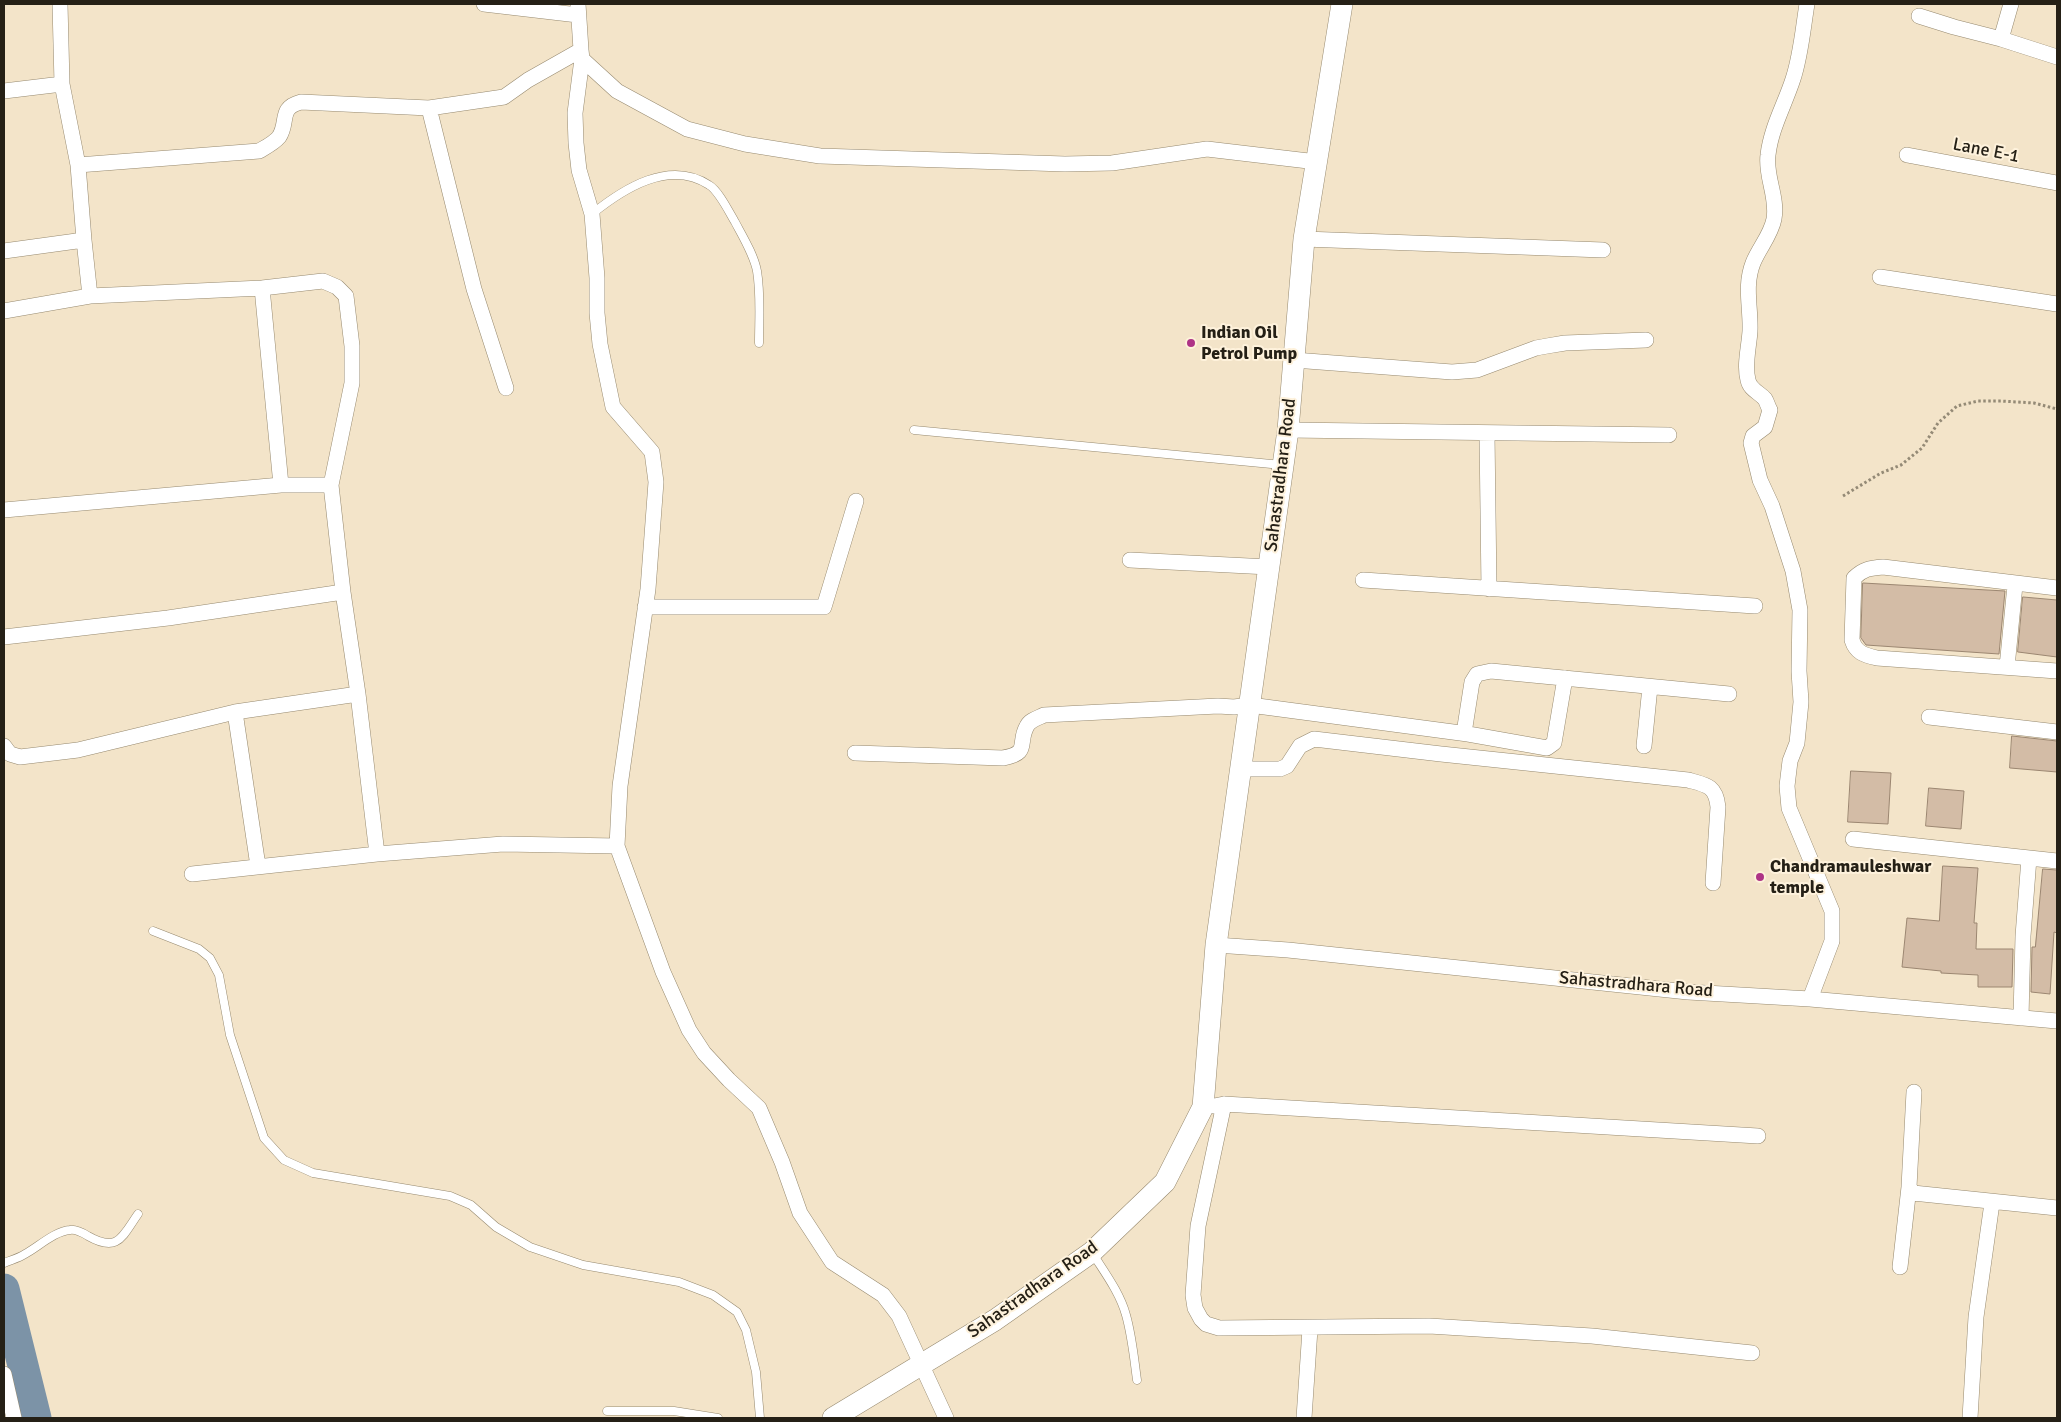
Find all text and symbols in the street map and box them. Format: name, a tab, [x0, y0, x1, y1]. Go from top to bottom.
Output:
street label: Lane E-1	[1951, 134, 2021, 168]
place label: Indian Oil Petrol Pump	[1201, 322, 1297, 364]
marker: Indian Oil Petrol Pump	[1185, 337, 1197, 349]
street label: Sahastradhara Road	[1261, 397, 1301, 553]
place label: Chandramauleshwar temple	[1770, 856, 1931, 899]
marker: Chandramauleshwar temple	[1754, 871, 1766, 883]
street label: Sahastradhara Road	[1558, 968, 1714, 1002]
street label: Sahastradhara Road	[964, 1237, 1102, 1343]

